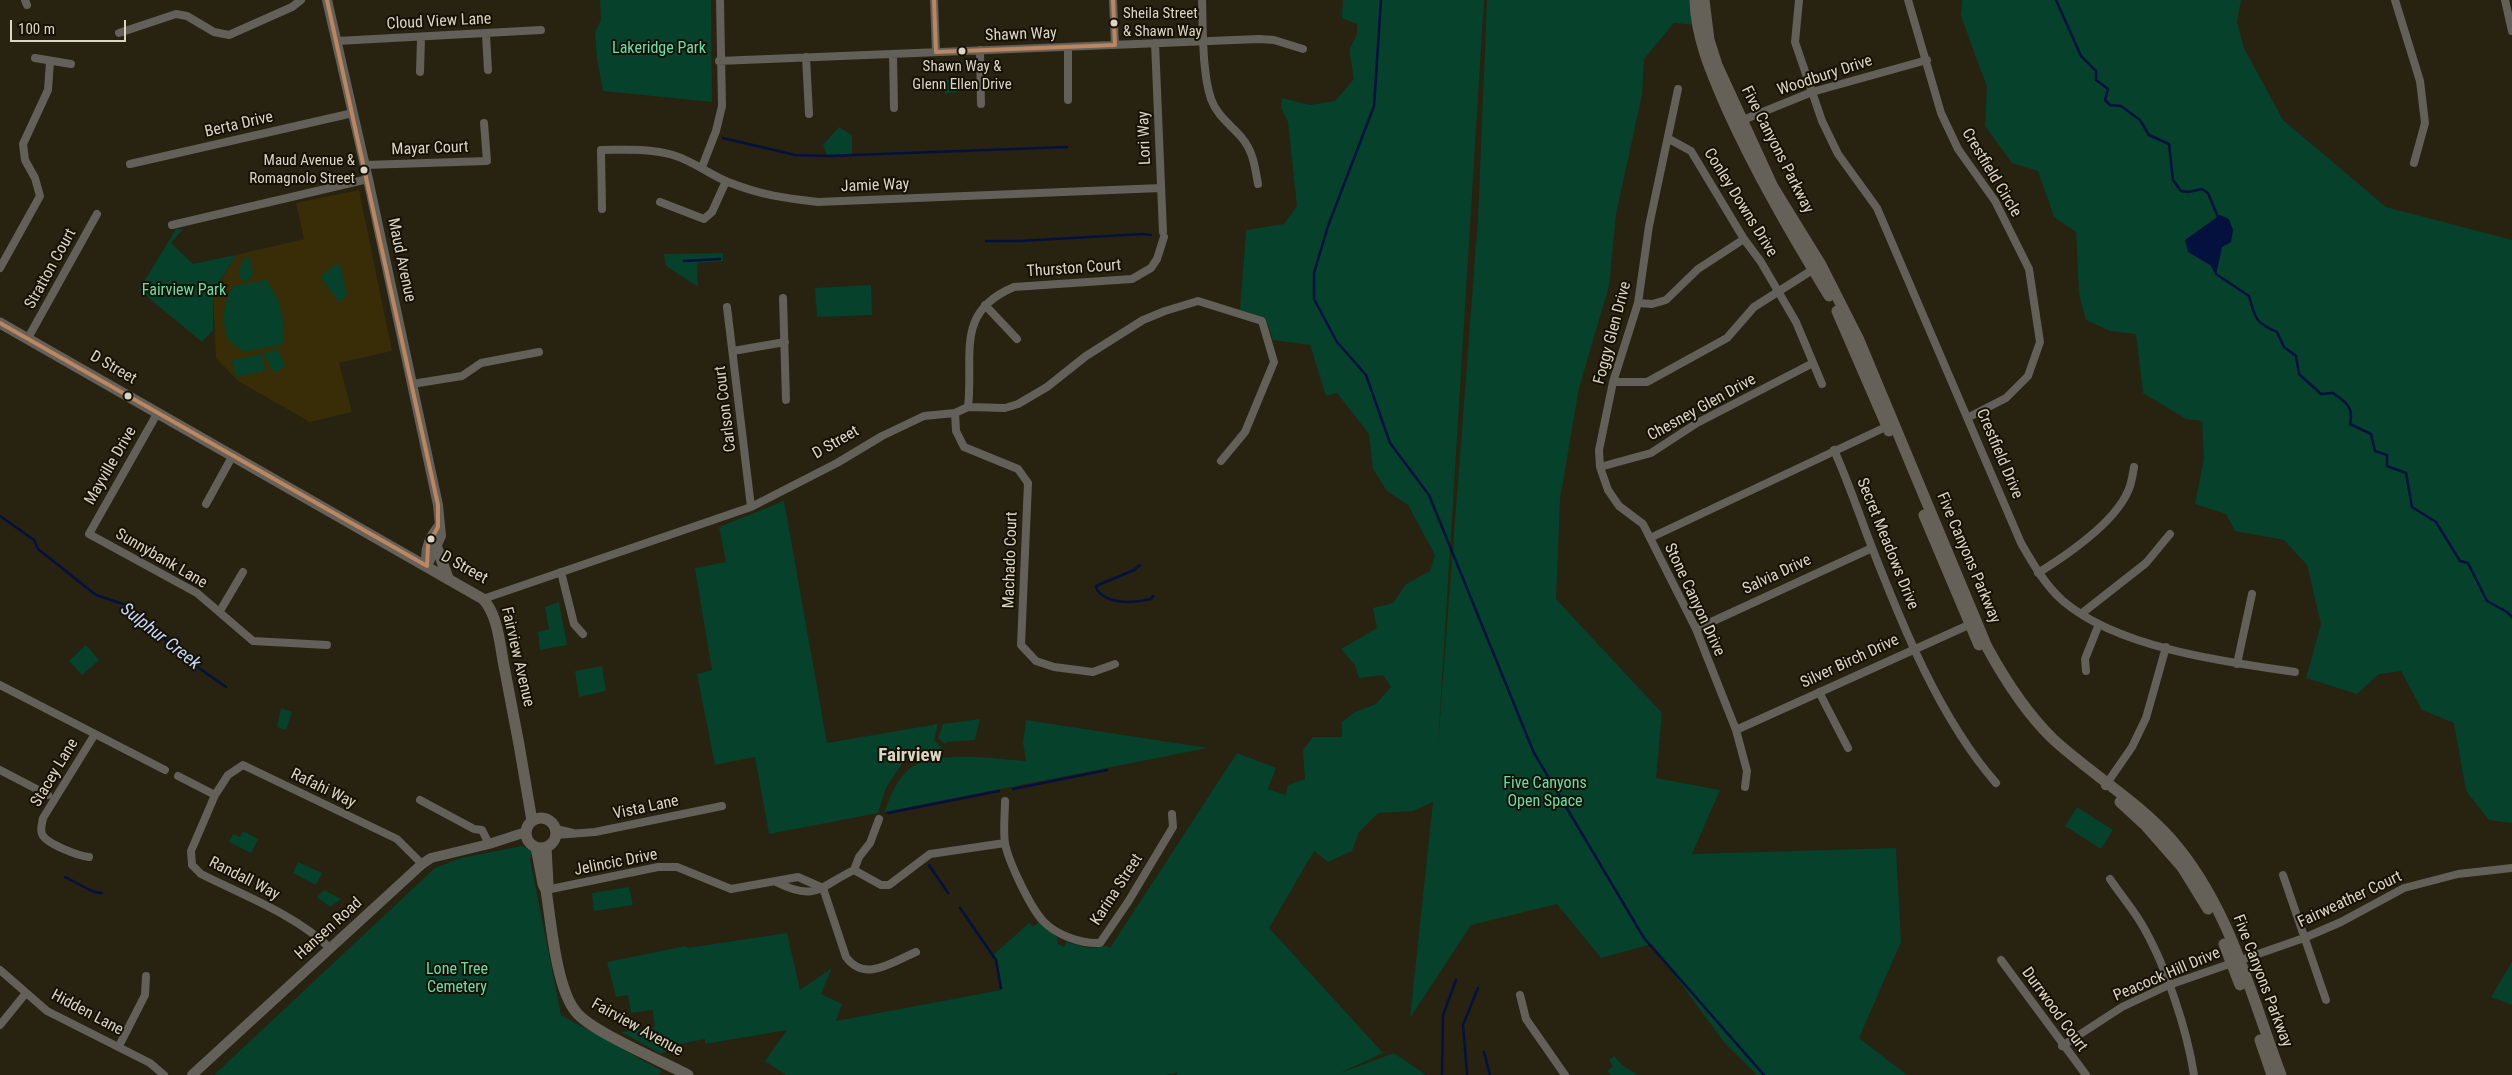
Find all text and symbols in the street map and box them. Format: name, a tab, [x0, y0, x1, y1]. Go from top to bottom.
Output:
place label: Sheila Street & Shawn Way	[1123, 5, 1202, 40]
scale bar	[12, 10, 129, 42]
street label: Cloud View Lane	[386, 10, 492, 34]
marker: Sheila Street & Shawn Way	[1109, 18, 1119, 28]
text: 100 m	[18, 20, 55, 38]
street label: Shawn Way	[985, 24, 1057, 46]
park label: Lakeridge Park	[612, 39, 706, 59]
marker: Shawn Way & Glenn Ellen Drive	[957, 46, 967, 56]
street label: Woodbury Drive	[1775, 52, 1875, 100]
place label: Shawn Way & Glenn Ellen Drive	[912, 58, 1012, 93]
street label: Five Canyons Parkway	[1737, 83, 1817, 217]
street label: Berta Drive	[203, 108, 275, 142]
street label: Lori Way	[1134, 111, 1156, 165]
street label: Crestfield Circle	[1957, 125, 2025, 221]
street label: Mayar Court	[391, 138, 469, 160]
street label: Conley Downs Drive	[1699, 145, 1781, 261]
place label: Maud Avenue & Romagnolo Street	[249, 152, 355, 187]
marker: Maud Avenue & Romagnolo Street	[359, 165, 369, 175]
street label: Jamie Way	[840, 175, 910, 197]
street label: Maud Avenue	[383, 216, 419, 304]
street label: Stratton Court	[21, 225, 81, 313]
street label: Thurston Court	[1026, 256, 1122, 282]
street label: Foggy Glen Drive	[1590, 279, 1636, 387]
park label: Fairview Park	[142, 281, 226, 301]
street label: D Street	[86, 347, 140, 389]
street label: Carlson Court	[711, 365, 741, 453]
street label: Chesney Glen Drive	[1644, 370, 1760, 446]
unlabelled marker	[123, 391, 133, 401]
street label: Crestfield Drive	[1971, 406, 2027, 502]
street label: D Street	[809, 422, 863, 464]
street label: Mayville Drive	[81, 423, 141, 509]
street label: Secret Meadows Drive	[1852, 475, 1922, 613]
street label: Five Canyons Parkway	[1932, 490, 2004, 626]
street label: Machado Court	[1000, 511, 1022, 609]
street label: Sunnybank Lane	[112, 525, 210, 593]
unlabelled marker	[426, 534, 436, 544]
street label: Stone Canyon Drive	[1659, 541, 1729, 659]
street label: D Street	[437, 547, 491, 589]
street label: Salvia Drive	[1740, 551, 1814, 599]
water label: Sulphur Creek	[116, 599, 204, 675]
street label: Fairview Avenue	[496, 605, 538, 709]
street label: Silver Birch Drive	[1798, 631, 1902, 693]
street label: Stacey Lane	[27, 735, 83, 811]
district label: Fairview	[878, 745, 942, 767]
street label: Rafahi Way	[287, 765, 359, 813]
park label: Five Canyons Open Space	[1503, 774, 1587, 812]
street label: Vista Lane	[611, 792, 681, 824]
street label: Jelincic Drive	[573, 846, 659, 880]
street label: Karina Street	[1087, 851, 1147, 929]
street label: Randall Way	[205, 853, 283, 905]
street label: Fairweather Court	[2295, 867, 2405, 933]
street label: Hansen Road	[291, 894, 367, 964]
street label: Five Canyons Parkway	[2228, 912, 2296, 1050]
street label: Peacock Hill Drive	[2111, 944, 2223, 1006]
park label: Lone Tree Cemetery	[426, 960, 488, 998]
street label: Durrwood Court	[2017, 964, 2091, 1056]
street label: Hidden Lane	[48, 986, 126, 1040]
street label: Fairview Avenue	[588, 995, 686, 1061]

